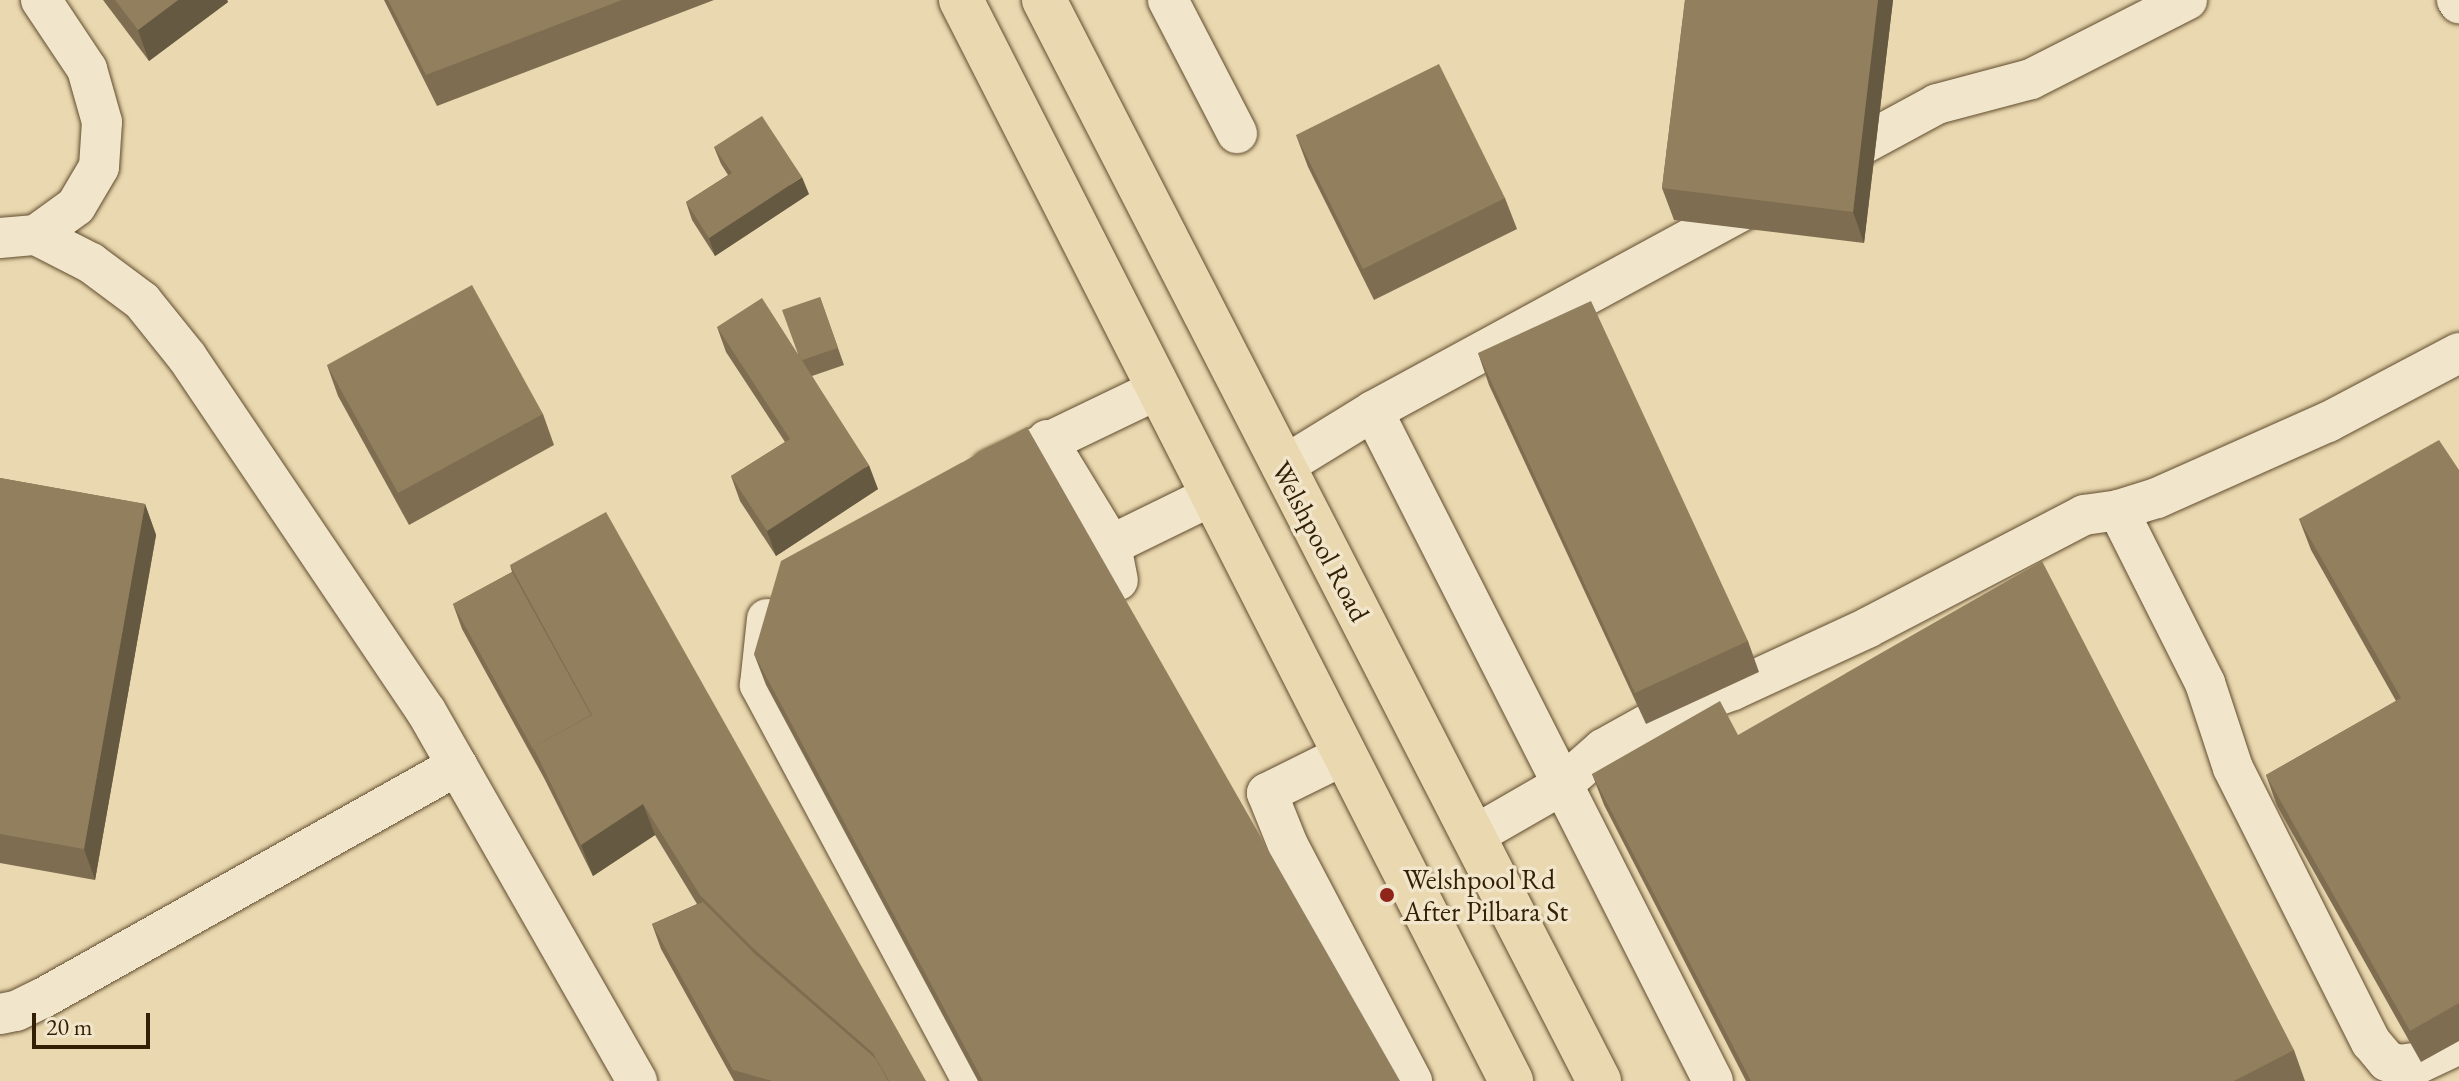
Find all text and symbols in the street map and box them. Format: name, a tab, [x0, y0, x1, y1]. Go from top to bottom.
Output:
street label: Welshpool Road	[1265, 455, 1377, 627]
place label: Welshpool Rd After Pilbara St	[1403, 862, 1568, 928]
marker: Welshpool Rd After Pilbara St	[1378, 886, 1396, 904]
scale bar	[36, 997, 154, 1047]
text: 20 m	[46, 1011, 93, 1042]

